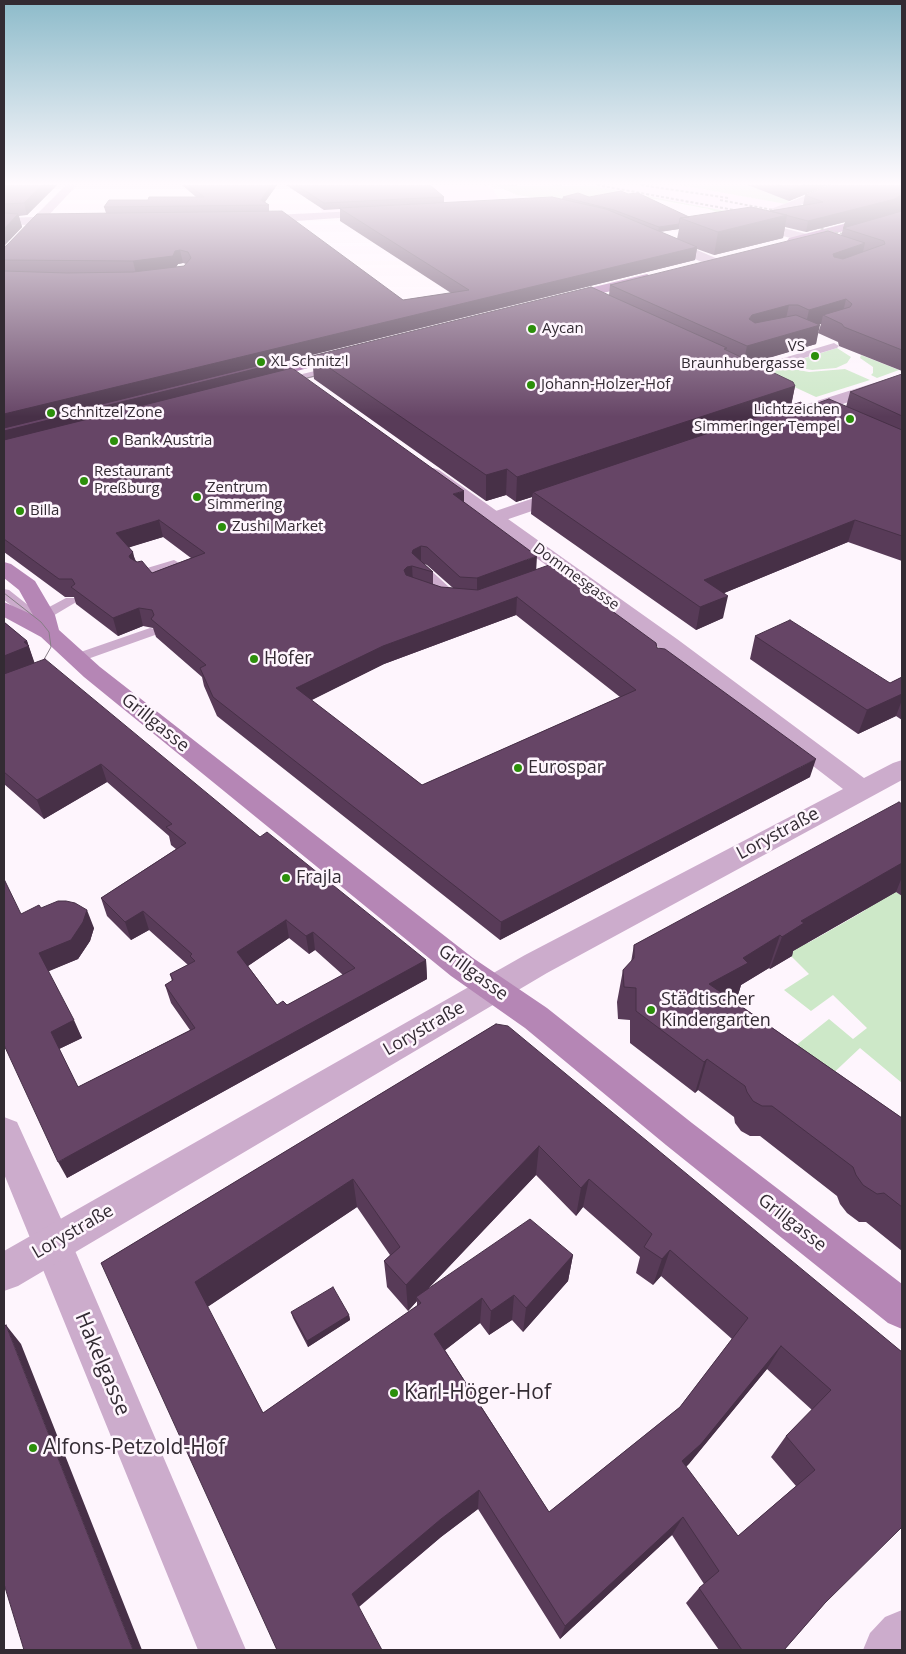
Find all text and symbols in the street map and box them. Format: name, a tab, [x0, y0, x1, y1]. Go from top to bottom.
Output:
place label: Aycan	[542, 320, 584, 338]
marker: Aycan	[526, 323, 538, 335]
place label: VS Braunhubergasse	[681, 338, 805, 373]
marker: VS Braunhubergasse	[809, 350, 821, 362]
place label: XL Schnitz'l	[271, 353, 348, 371]
marker: XL Schnitz'l	[255, 356, 267, 368]
place label: Johann-Holzer-Hof	[541, 376, 670, 394]
marker: Johann-Holzer-Hof	[525, 379, 537, 391]
place label: Lichtzeichen Simmeringer Tempel	[694, 401, 840, 436]
place label: Schnitzel Zone	[61, 404, 162, 422]
marker: Schnitzel Zone	[45, 407, 57, 419]
marker: Lichtzeichen Simmeringer Tempel	[844, 413, 856, 425]
place label: Bank Austria	[124, 432, 212, 450]
marker: Bank Austria	[108, 435, 120, 447]
place label: Restaurant Preßburg	[94, 463, 171, 498]
marker: Restaurant Preßburg	[78, 475, 90, 487]
place label: Zentrum Simmering	[207, 479, 282, 514]
marker: Zentrum Simmering	[191, 491, 203, 503]
place label: Billa	[30, 502, 59, 520]
marker: Billa	[14, 505, 26, 517]
place label: Zushi Market	[232, 518, 323, 536]
marker: Zushi Market	[216, 521, 228, 533]
street label: Dommesgasse	[529, 540, 623, 614]
place label: Hofer	[264, 648, 312, 670]
marker: Hofer	[248, 653, 260, 665]
street label: Grillgasse	[117, 689, 193, 757]
place label: Eurospar	[528, 757, 604, 779]
marker: Eurospar	[512, 762, 524, 774]
street label: Lorystraße	[733, 803, 823, 865]
place label: Frajla	[296, 867, 342, 889]
marker: Frajla	[280, 872, 292, 884]
street label: Grillgasse	[434, 940, 512, 1006]
place label: Städtischer Kindergarten	[661, 989, 771, 1032]
street label: Lorystraße	[380, 997, 468, 1061]
marker: Städtischer Kindergarten	[645, 1004, 657, 1016]
street label: Grillgasse	[753, 1190, 831, 1256]
street label: Lorystraße	[29, 1200, 117, 1264]
street label: Hakelgasse	[69, 1308, 135, 1420]
place label: Karl-Höger-Hof	[404, 1380, 551, 1406]
marker: Karl-Höger-Hof	[388, 1387, 400, 1399]
place label: Alfons-Petzold-Hof	[43, 1435, 225, 1461]
marker: Alfons-Petzold-Hof	[27, 1442, 39, 1454]

